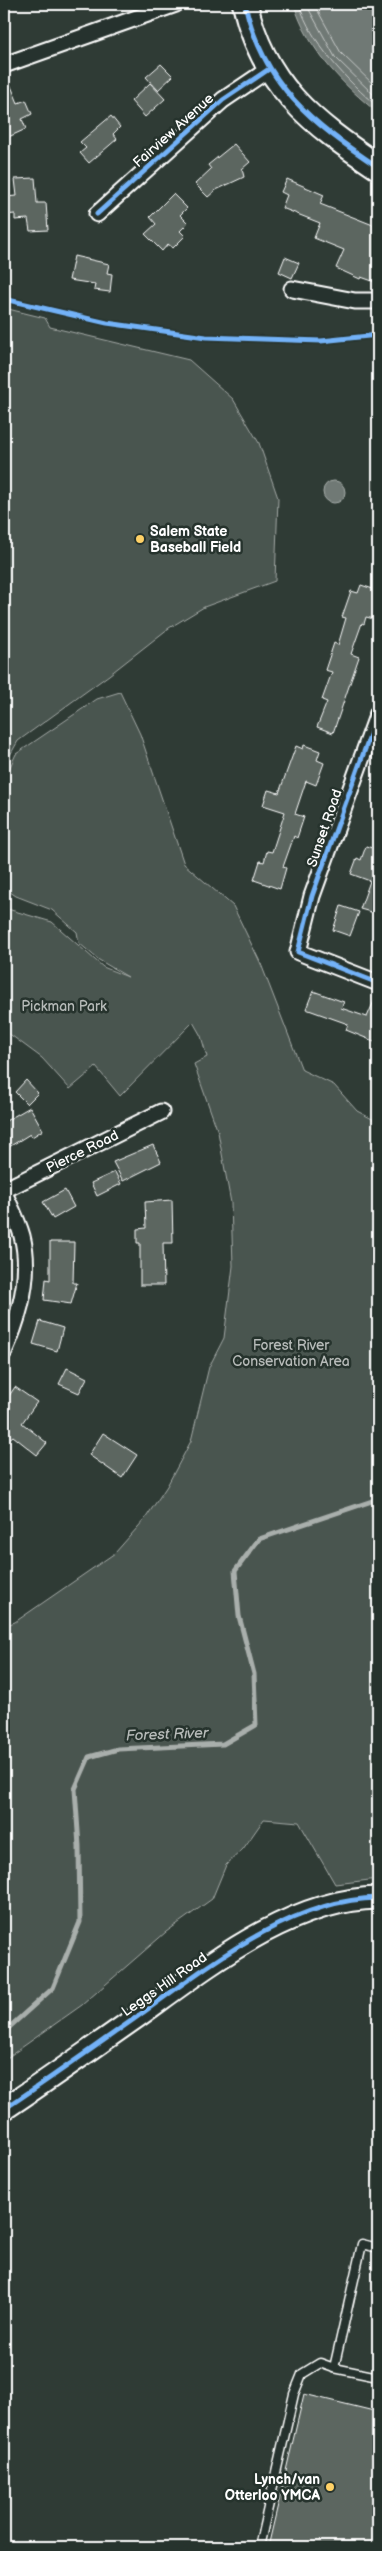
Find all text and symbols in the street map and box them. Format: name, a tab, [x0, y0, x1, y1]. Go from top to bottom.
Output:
street label: Fairview Avenue	[130, 90, 217, 171]
place label: Salem State Baseball Field	[150, 523, 241, 556]
marker: Salem State Baseball Field	[134, 533, 146, 545]
street label: Sunset Road	[303, 787, 346, 869]
park label: Pickman Park	[21, 998, 107, 1015]
street label: Pierce Road	[43, 1127, 121, 1176]
park label: Forest River Conservation Area	[232, 1337, 350, 1370]
water label: Forest River	[126, 1724, 210, 1745]
street label: Leggs Hill Road	[118, 1949, 210, 2020]
place label: Lynch/van Otterloo YMCA	[225, 2471, 320, 2504]
marker: Lynch/van Otterloo YMCA	[324, 2481, 336, 2493]

